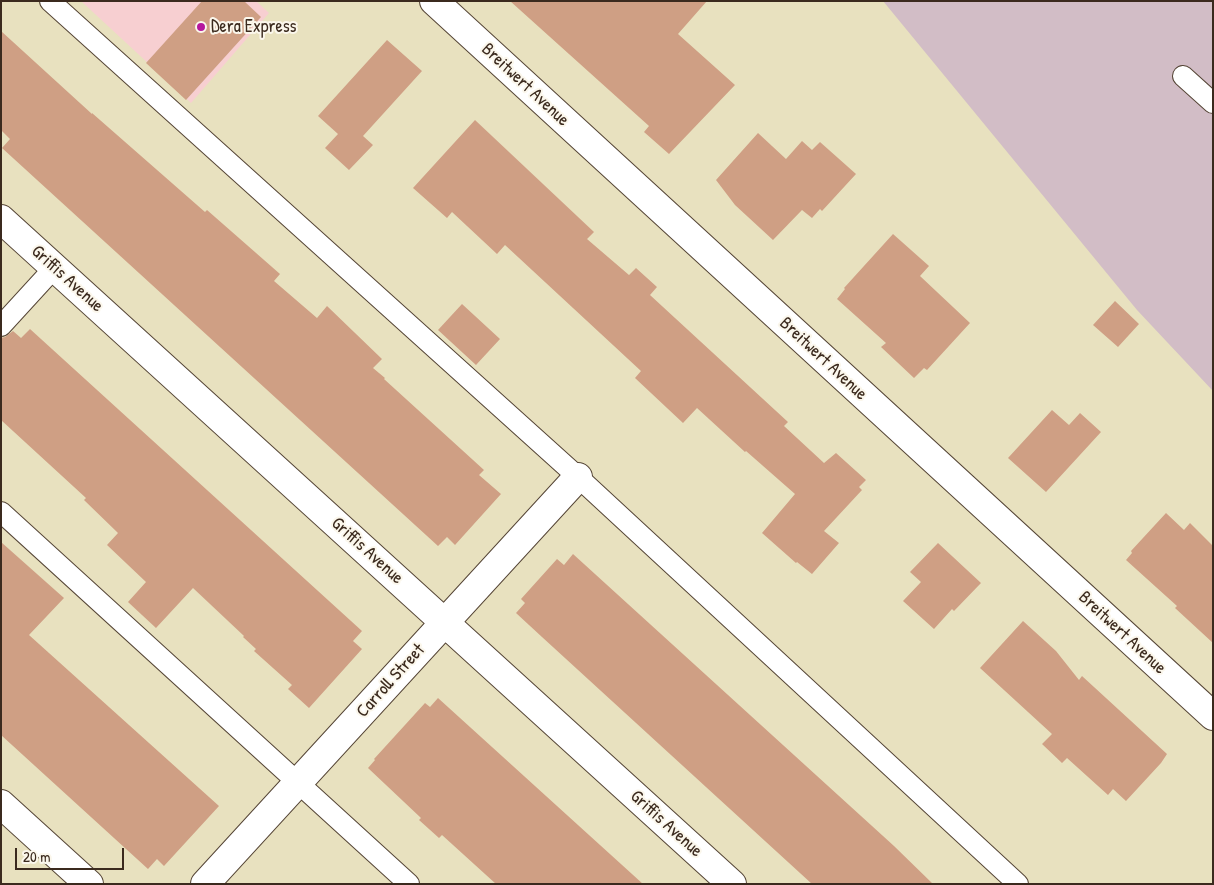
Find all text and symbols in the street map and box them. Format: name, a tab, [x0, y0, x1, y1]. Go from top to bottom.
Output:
place label: Dera Express	[211, 16, 297, 38]
marker: Dera Express	[195, 21, 207, 33]
street label: Breitwert Avenue	[477, 39, 573, 131]
street label: Griffis Avenue	[26, 241, 108, 317]
street label: Breitwert Avenue	[775, 313, 871, 405]
street label: Griffis Avenue	[326, 513, 408, 589]
street label: Breitwert Avenue	[1074, 587, 1170, 679]
street label: Carroll Street	[352, 640, 430, 722]
street label: Griffis Avenue	[625, 786, 707, 862]
scale bar	[18, 838, 126, 870]
text: 20 m	[23, 846, 50, 867]

